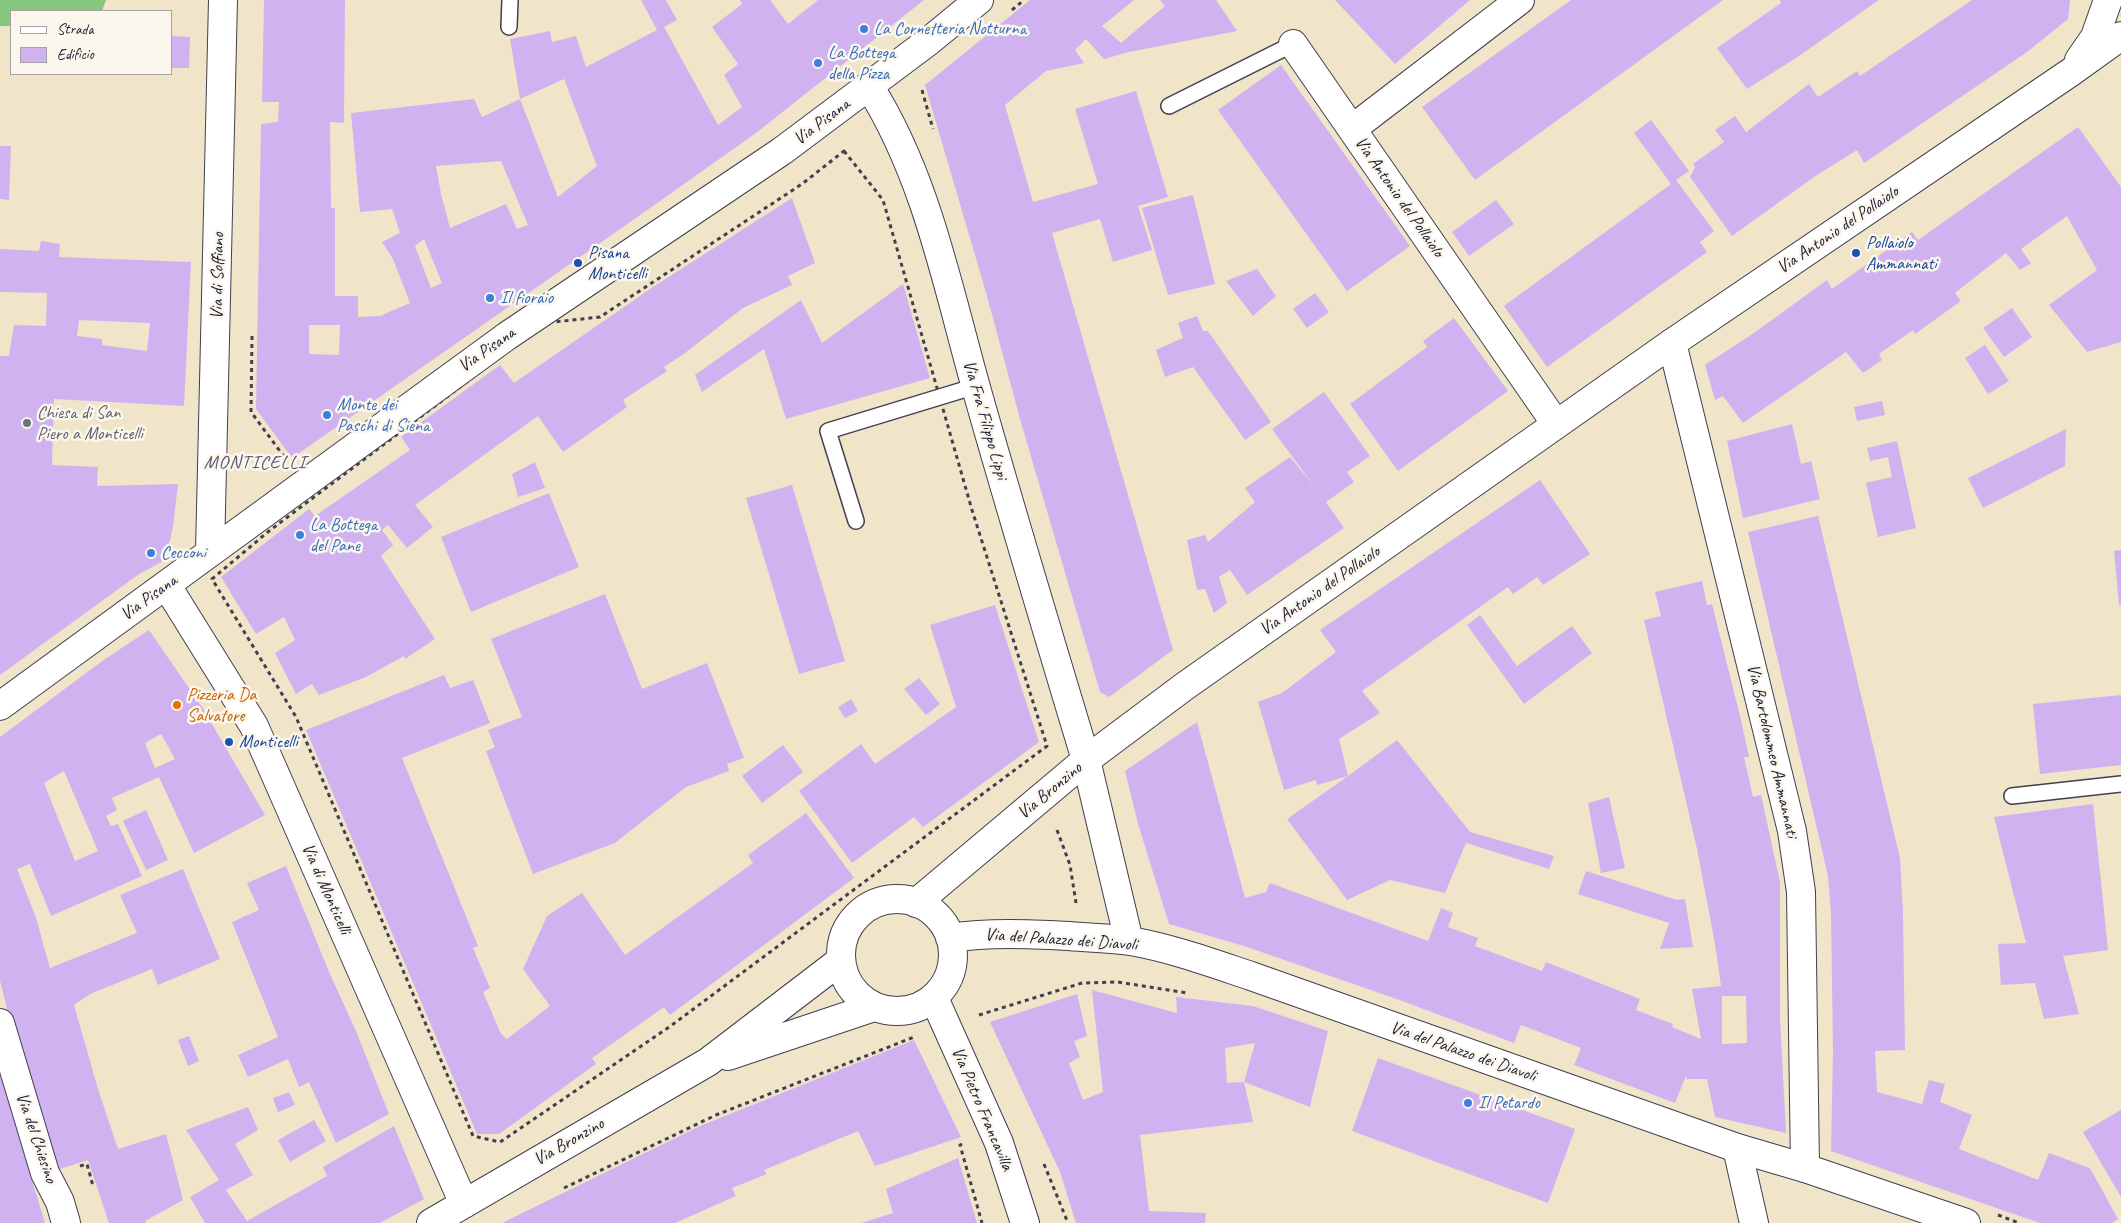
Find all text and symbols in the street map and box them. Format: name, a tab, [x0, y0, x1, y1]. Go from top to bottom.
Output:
legend	[10, 10, 172, 75]
place label: La Cornetteria Notturna	[874, 18, 1026, 40]
text: Strada	[57, 20, 93, 39]
marker: La Cornetteria Notturna	[858, 23, 870, 35]
place label: La Bottega della Pizza	[828, 42, 895, 84]
text: Edificio	[57, 45, 94, 64]
marker: La Bottega della Pizza	[812, 57, 824, 69]
street label: Via Pisana	[790, 94, 854, 150]
street label: Via Antonio del Pollaiolo	[1349, 133, 1449, 261]
street label: Via Antonio del Pollaiolo	[1773, 181, 1903, 279]
street label: Via di Soffiano	[206, 232, 230, 320]
place label: Pollaiolo Ammannati	[1866, 232, 1937, 274]
place label: Pisana Monticelli	[588, 242, 647, 284]
marker: Pollaiolo Ammannati	[1850, 247, 1862, 259]
marker: Pisana Monticelli	[572, 257, 584, 269]
place label: Il fioraio	[500, 287, 553, 309]
marker: Il fioraio	[484, 292, 496, 304]
street label: Via Pisana	[454, 323, 520, 377]
street label: Via Fra' Filippo Lippi	[958, 358, 1012, 482]
place label: Monte dei Paschi di Siena	[337, 394, 429, 436]
place label: Chiesa di San Piero a Monticelli	[37, 402, 143, 444]
marker: Monte dei Paschi di Siena	[321, 409, 333, 421]
marker: Chiesa di San Piero a Monticelli	[21, 417, 33, 429]
district label: MONTICELLI	[203, 452, 307, 474]
place label: La Bottega del Pane	[310, 514, 377, 556]
marker: La Bottega del Pane	[294, 529, 306, 541]
street label: Via Antonio del Pollaiolo	[1256, 541, 1384, 641]
place label: Cecconi	[161, 542, 206, 564]
marker: Cecconi	[145, 547, 157, 559]
street label: Via Pisana	[117, 570, 181, 626]
street label: Via Bartolommeo Ammannati	[1742, 662, 1802, 840]
place label: Pizzeria Da Salvatore	[187, 684, 256, 726]
marker: Pizzeria Da Salvatore	[171, 699, 183, 711]
place label: Monticelli	[239, 731, 298, 753]
marker: Monticelli	[223, 736, 235, 748]
street label: Via Bronzino	[1013, 758, 1087, 824]
street label: Via di Monticelli	[296, 840, 356, 938]
street label: Via del Palazzo dei Diavoli	[984, 924, 1138, 956]
street label: Via del Palazzo dei Diavoli	[1387, 1017, 1539, 1087]
street label: Via Pietro Francavilla	[946, 1044, 1018, 1174]
street label: Via del Chiesino	[10, 1090, 62, 1186]
place label: Il Petardo	[1478, 1092, 1540, 1114]
marker: Il Petardo	[1462, 1097, 1474, 1109]
street label: Via Bronzino	[530, 1113, 608, 1171]

